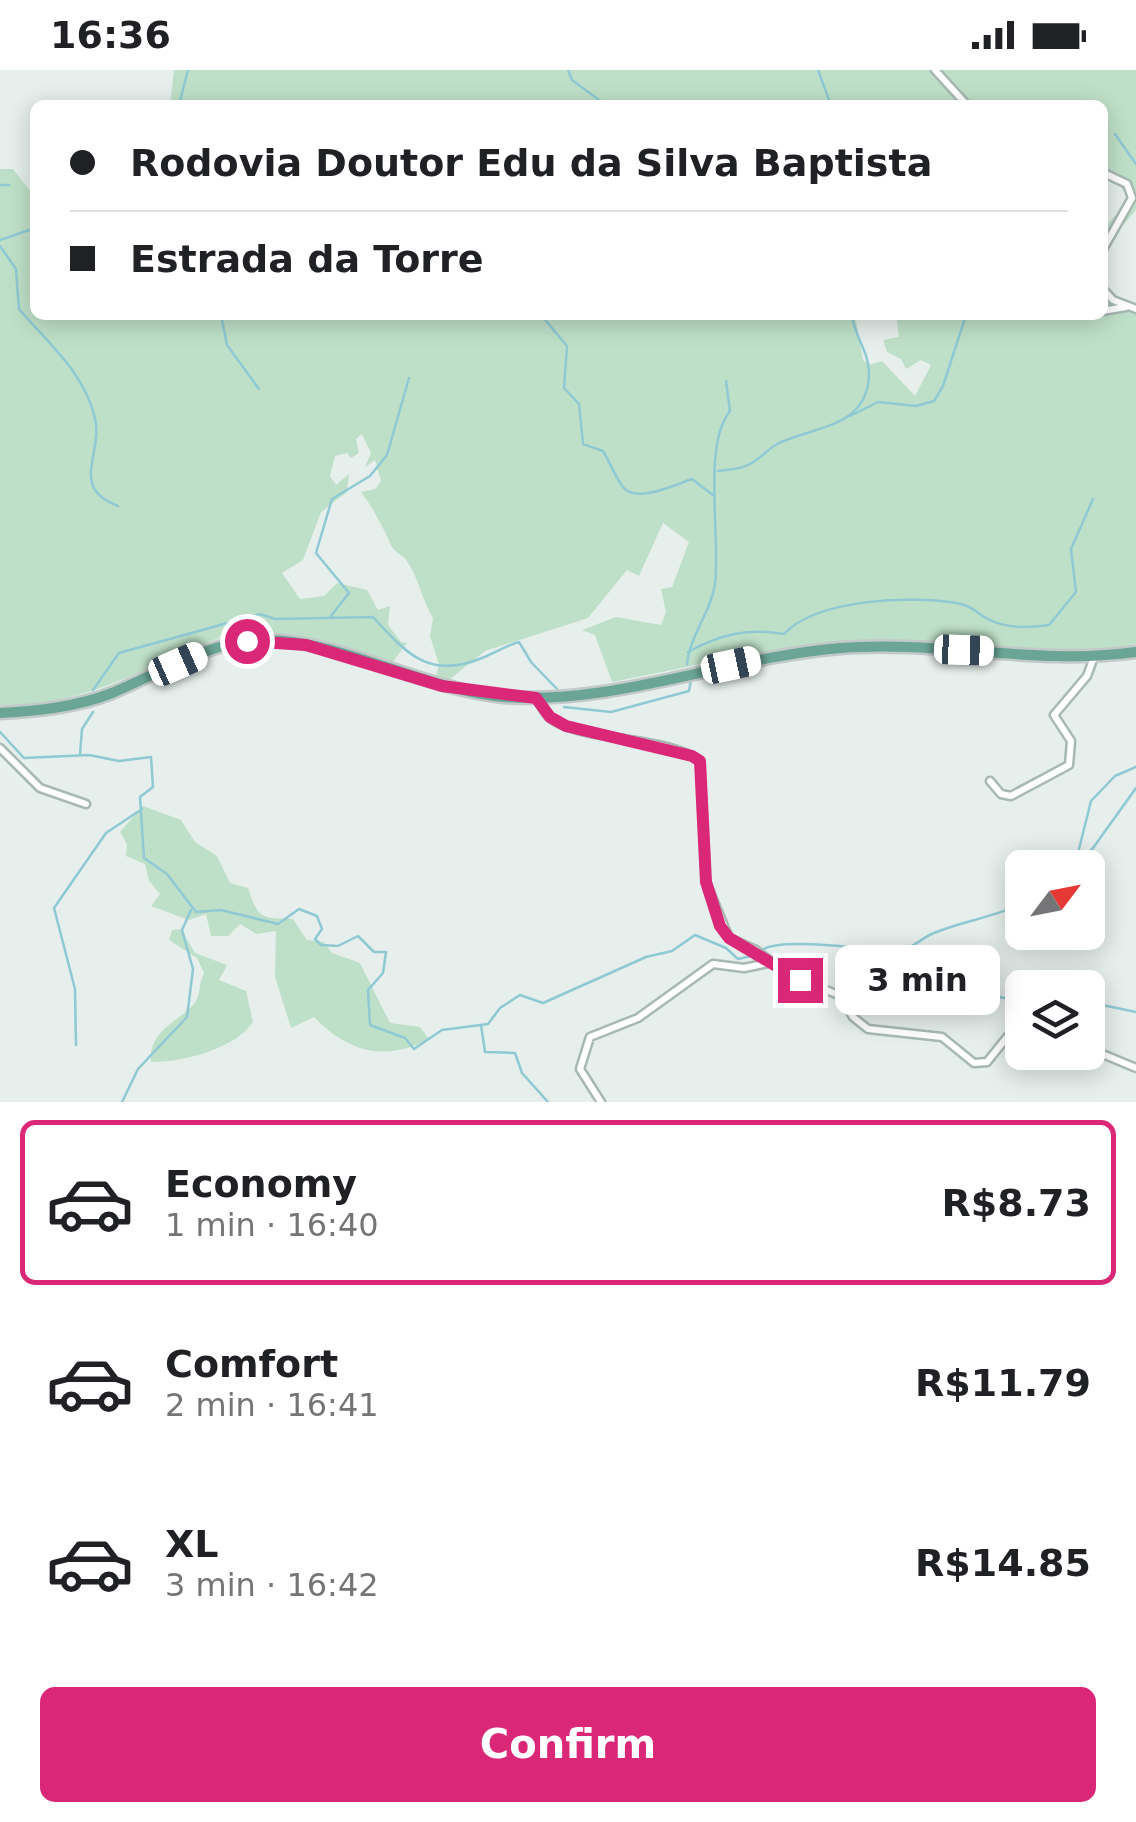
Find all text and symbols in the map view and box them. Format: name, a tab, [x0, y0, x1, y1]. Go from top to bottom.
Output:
text: 16:36	[50, 13, 171, 57]
text: Rodovia Doutor Edu da Silva Baptista	[130, 141, 932, 185]
text: Estrada da Torre	[130, 237, 484, 281]
route start	[225, 619, 270, 664]
car	[933, 634, 995, 666]
car	[144, 638, 212, 690]
car	[699, 644, 763, 686]
north arrow	[1005, 850, 1105, 950]
map controls	[1005, 850, 1105, 1070]
callout: 3 min	[835, 945, 1000, 1015]
route end	[778, 958, 823, 1003]
text: 3 min	[867, 961, 968, 999]
button: layers	[1005, 970, 1105, 1070]
icon: car	[45, 1158, 135, 1248]
text: Economy	[165, 1162, 357, 1206]
text: R$8.73	[942, 1181, 1091, 1225]
text: 1 min · 16:40	[165, 1206, 379, 1244]
icon: car	[45, 1338, 135, 1428]
text: Comfort	[165, 1342, 338, 1386]
text: R$11.79	[915, 1361, 1091, 1405]
text: 2 min · 16:41	[165, 1386, 379, 1424]
icon: car	[45, 1518, 135, 1608]
text: XL	[165, 1522, 219, 1566]
text: R$14.85	[915, 1541, 1091, 1585]
text: 3 min · 16:42	[165, 1566, 379, 1604]
button: Confirm	[40, 1687, 1096, 1802]

